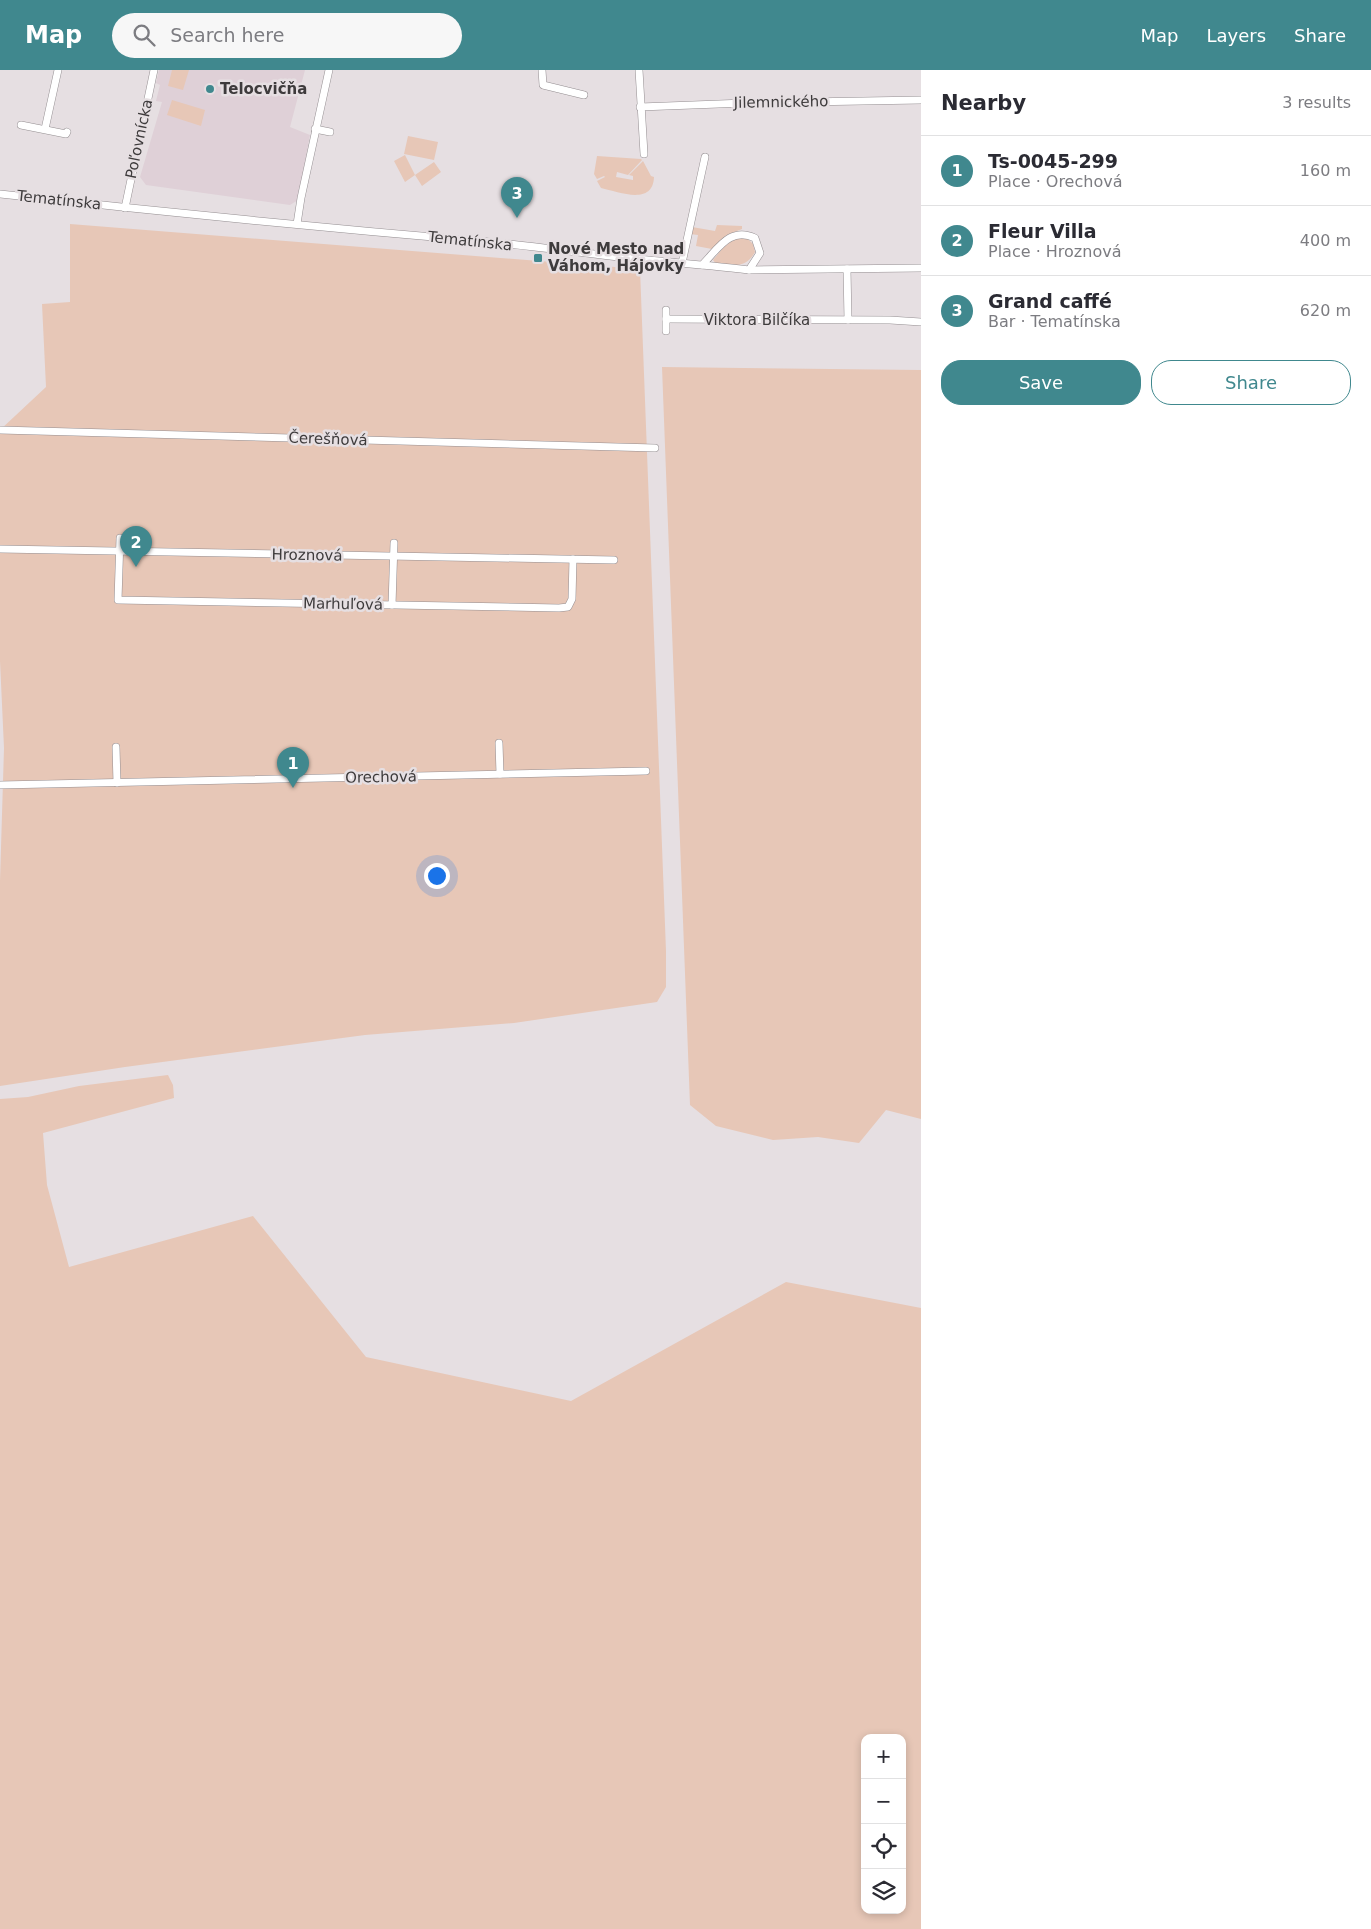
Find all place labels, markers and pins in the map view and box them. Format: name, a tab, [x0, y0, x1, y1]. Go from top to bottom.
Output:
place label: Telocvičňa	[220, 80, 307, 98]
marker: Telocvičňa	[204, 83, 216, 95]
pin: 3	[501, 177, 533, 218]
place label: Nové Mesto nad Váhom, Hájovky	[548, 240, 684, 275]
marker: Nové Mesto nad Váhom, Hájovky	[532, 252, 544, 264]
pin: 2	[120, 526, 152, 567]
pin: 1	[277, 747, 309, 788]

